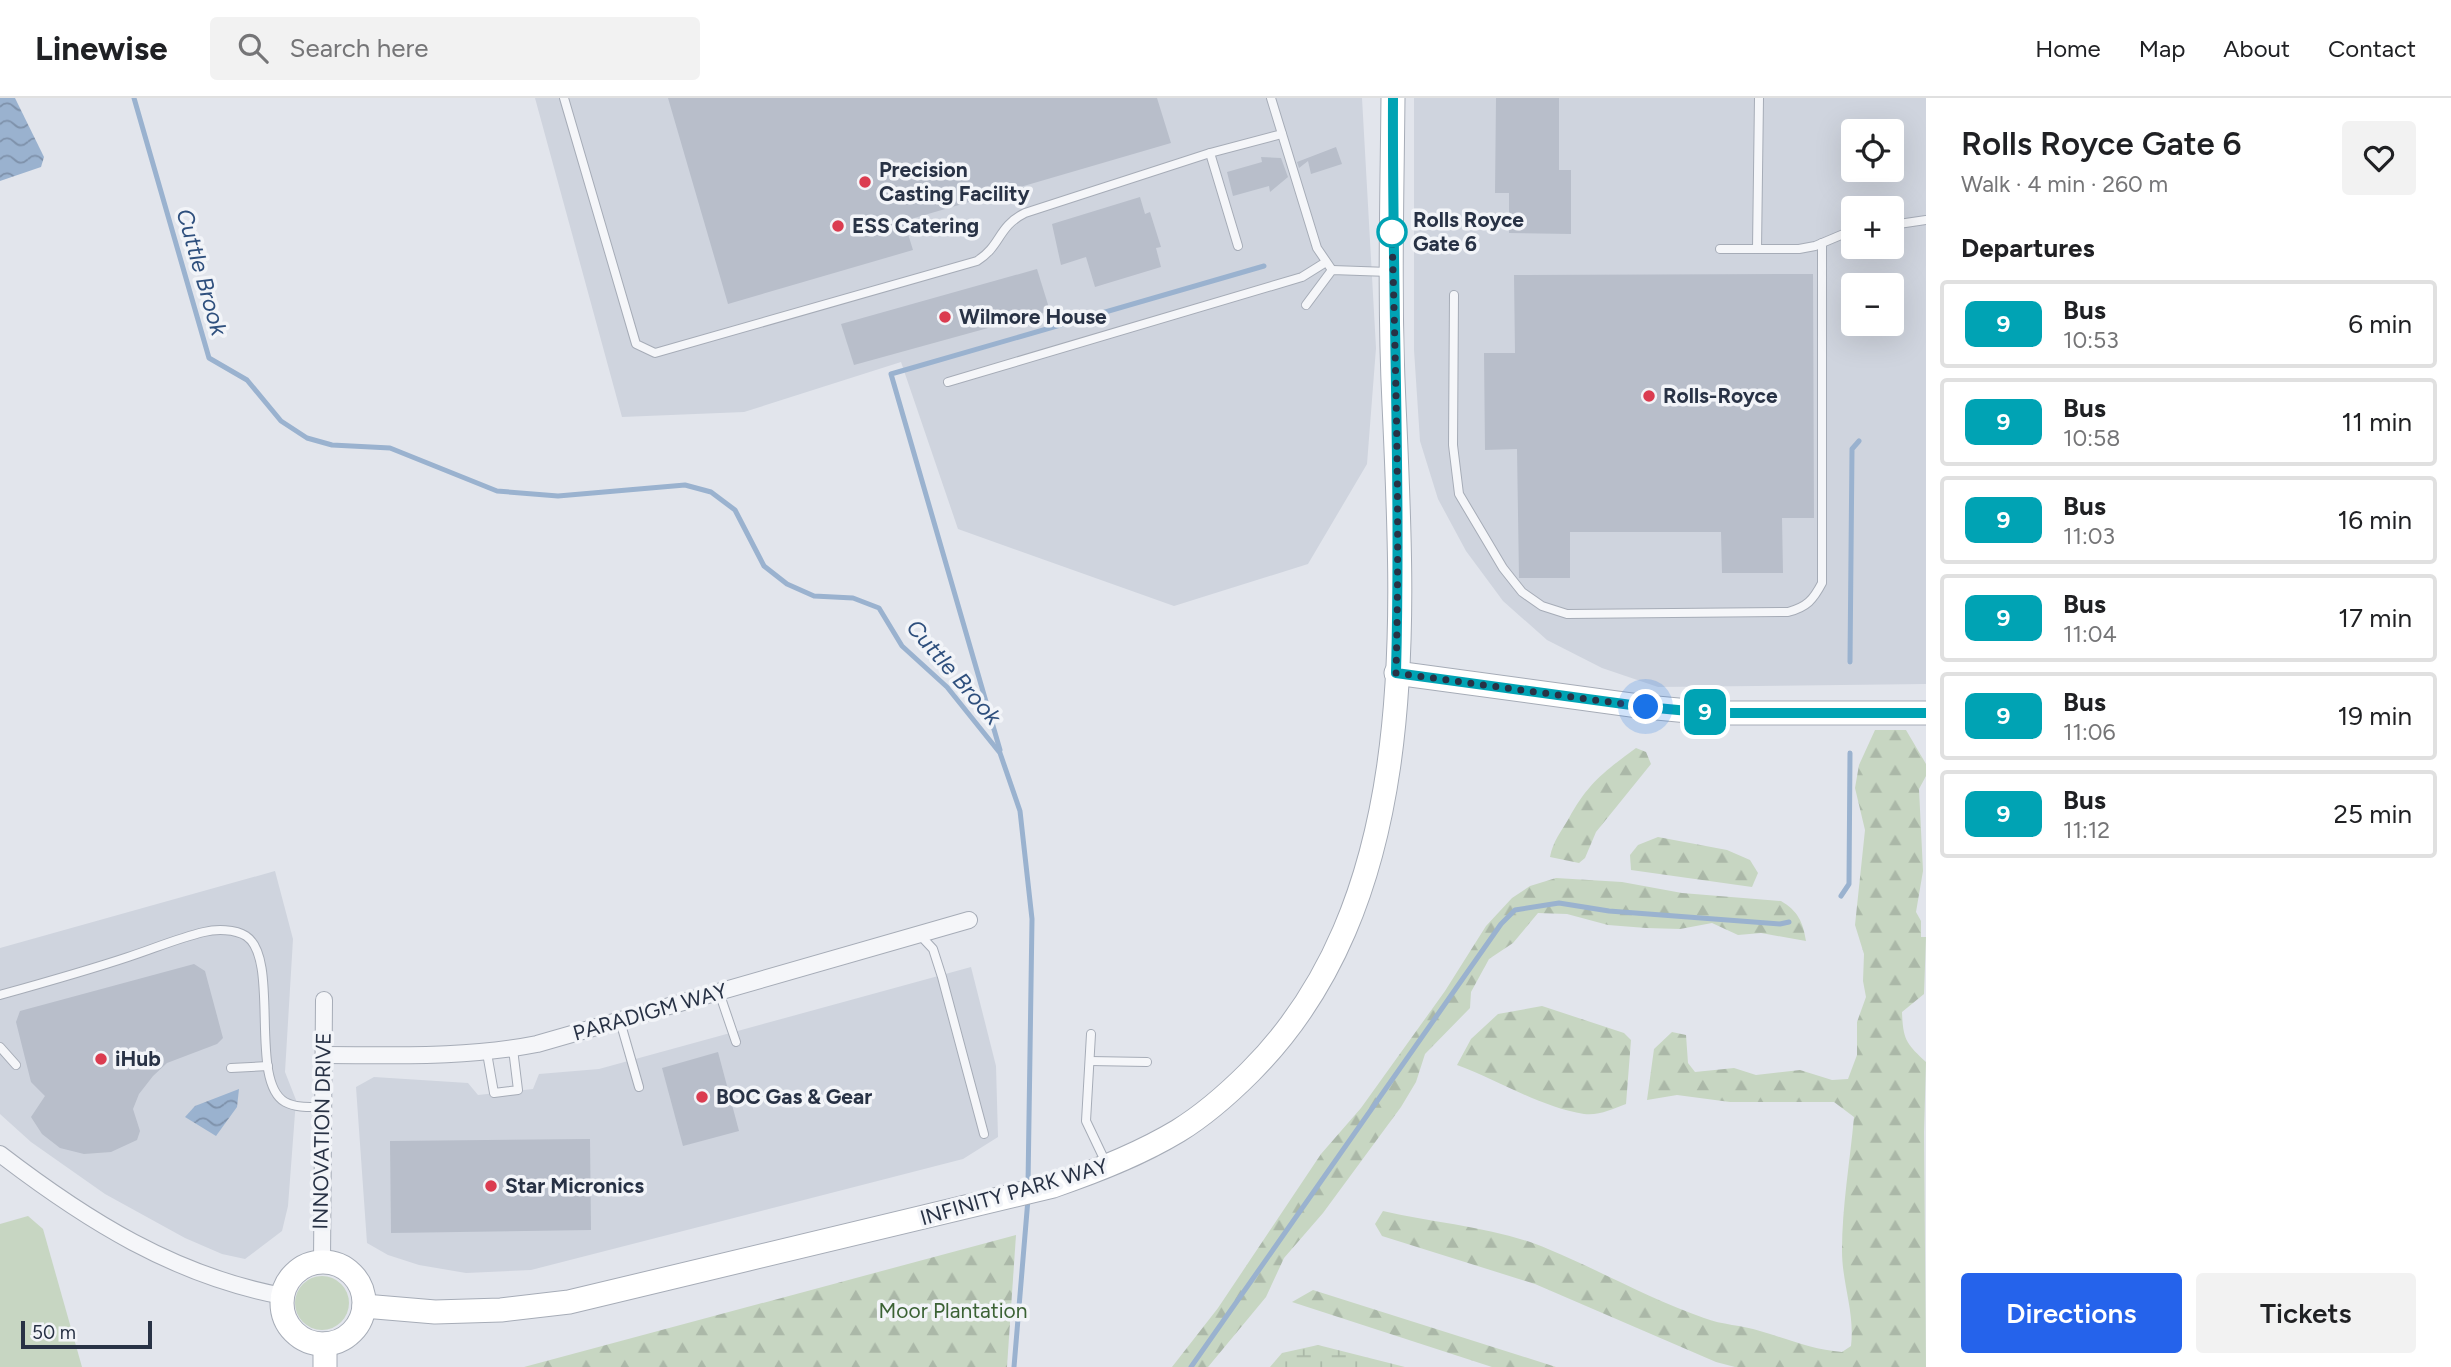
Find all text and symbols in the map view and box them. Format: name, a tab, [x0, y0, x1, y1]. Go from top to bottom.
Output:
search box	[210, 17, 700, 80]
text: Linewise	[35, 29, 168, 68]
icon: search	[234, 29, 272, 67]
text: Search here	[290, 32, 428, 64]
text: Home	[2035, 34, 2101, 63]
text: Map	[2139, 34, 2185, 63]
text: About	[2223, 34, 2290, 63]
text: Contact	[2328, 34, 2416, 63]
map controls	[1841, 119, 1904, 336]
button: locate	[1841, 119, 1904, 182]
button: heart	[2342, 121, 2416, 195]
text: Rolls Royce Gate 6	[1961, 124, 2242, 163]
place label: Precision Casting Facility	[879, 157, 1030, 206]
text: Walk · 4 min · 260 m	[1961, 170, 2168, 198]
marker: Precision Casting Facility	[857, 174, 873, 190]
button: +	[1841, 196, 1904, 259]
water label: Cuttle Brook	[171, 205, 234, 339]
place label: Rolls Royce Gate 6	[1413, 207, 1524, 256]
place label: ESS Catering	[852, 213, 979, 238]
marker: Rolls Royce Gate 6	[1377, 217, 1407, 247]
marker: ESS Catering	[830, 218, 846, 234]
text: Departures	[1961, 232, 2095, 264]
button: −	[1841, 273, 1904, 336]
text: Bus	[2063, 294, 2106, 326]
place label: Wilmore House	[959, 304, 1107, 329]
text: 6 min	[2348, 308, 2412, 340]
marker: Wilmore House	[937, 309, 953, 325]
text: 9	[1997, 309, 2010, 338]
text: 10:53	[2063, 326, 2119, 354]
place label: Rolls-Royce	[1663, 383, 1778, 408]
marker: Rolls-Royce	[1641, 388, 1657, 404]
text: Bus	[2063, 392, 2106, 424]
text: 11 min	[2341, 406, 2412, 438]
text: 9	[1997, 407, 2010, 436]
text: 10:58	[2063, 424, 2120, 452]
text: Bus	[2063, 490, 2106, 522]
text: 16 min	[2337, 504, 2412, 536]
text: 9	[1997, 505, 2010, 534]
text: 11:03	[2063, 522, 2115, 550]
text: Bus	[2063, 588, 2106, 620]
text: 17 min	[2338, 602, 2412, 634]
text: 9	[1997, 603, 2010, 632]
water label: Cuttle Brook	[901, 614, 1008, 731]
text: 11:04	[2063, 620, 2117, 648]
text: Bus	[2063, 686, 2106, 718]
your location	[1628, 689, 1663, 724]
line badge: 9	[1682, 689, 1728, 735]
text: 9	[1698, 697, 1712, 726]
text: 19 min	[2337, 700, 2412, 732]
text: 9	[1997, 701, 2010, 730]
text: 11:06	[2063, 718, 2116, 746]
text: Bus	[2063, 784, 2106, 816]
text: 25 min	[2333, 798, 2412, 830]
text: 9	[1997, 799, 2010, 828]
text: 11:12	[2063, 816, 2110, 844]
street label: PARADIGM WAY	[570, 978, 730, 1045]
street label: INNOVATION DRIVE	[307, 1032, 336, 1230]
place label: iHub	[115, 1046, 161, 1071]
marker: iHub	[93, 1051, 109, 1067]
place label: BOC Gas & Gear	[716, 1084, 872, 1109]
marker: BOC Gas & Gear	[694, 1089, 710, 1105]
street label: INFINITY PARK WAY	[917, 1153, 1111, 1230]
place label: Star Micronics	[505, 1173, 644, 1198]
marker: Star Micronics	[483, 1178, 499, 1194]
button: Directions	[1961, 1273, 2182, 1353]
button: Tickets	[2196, 1273, 2416, 1353]
park label: Moor Plantation	[879, 1298, 1027, 1323]
scale bar	[21, 1318, 152, 1350]
text: 50 m	[32, 1321, 76, 1344]

